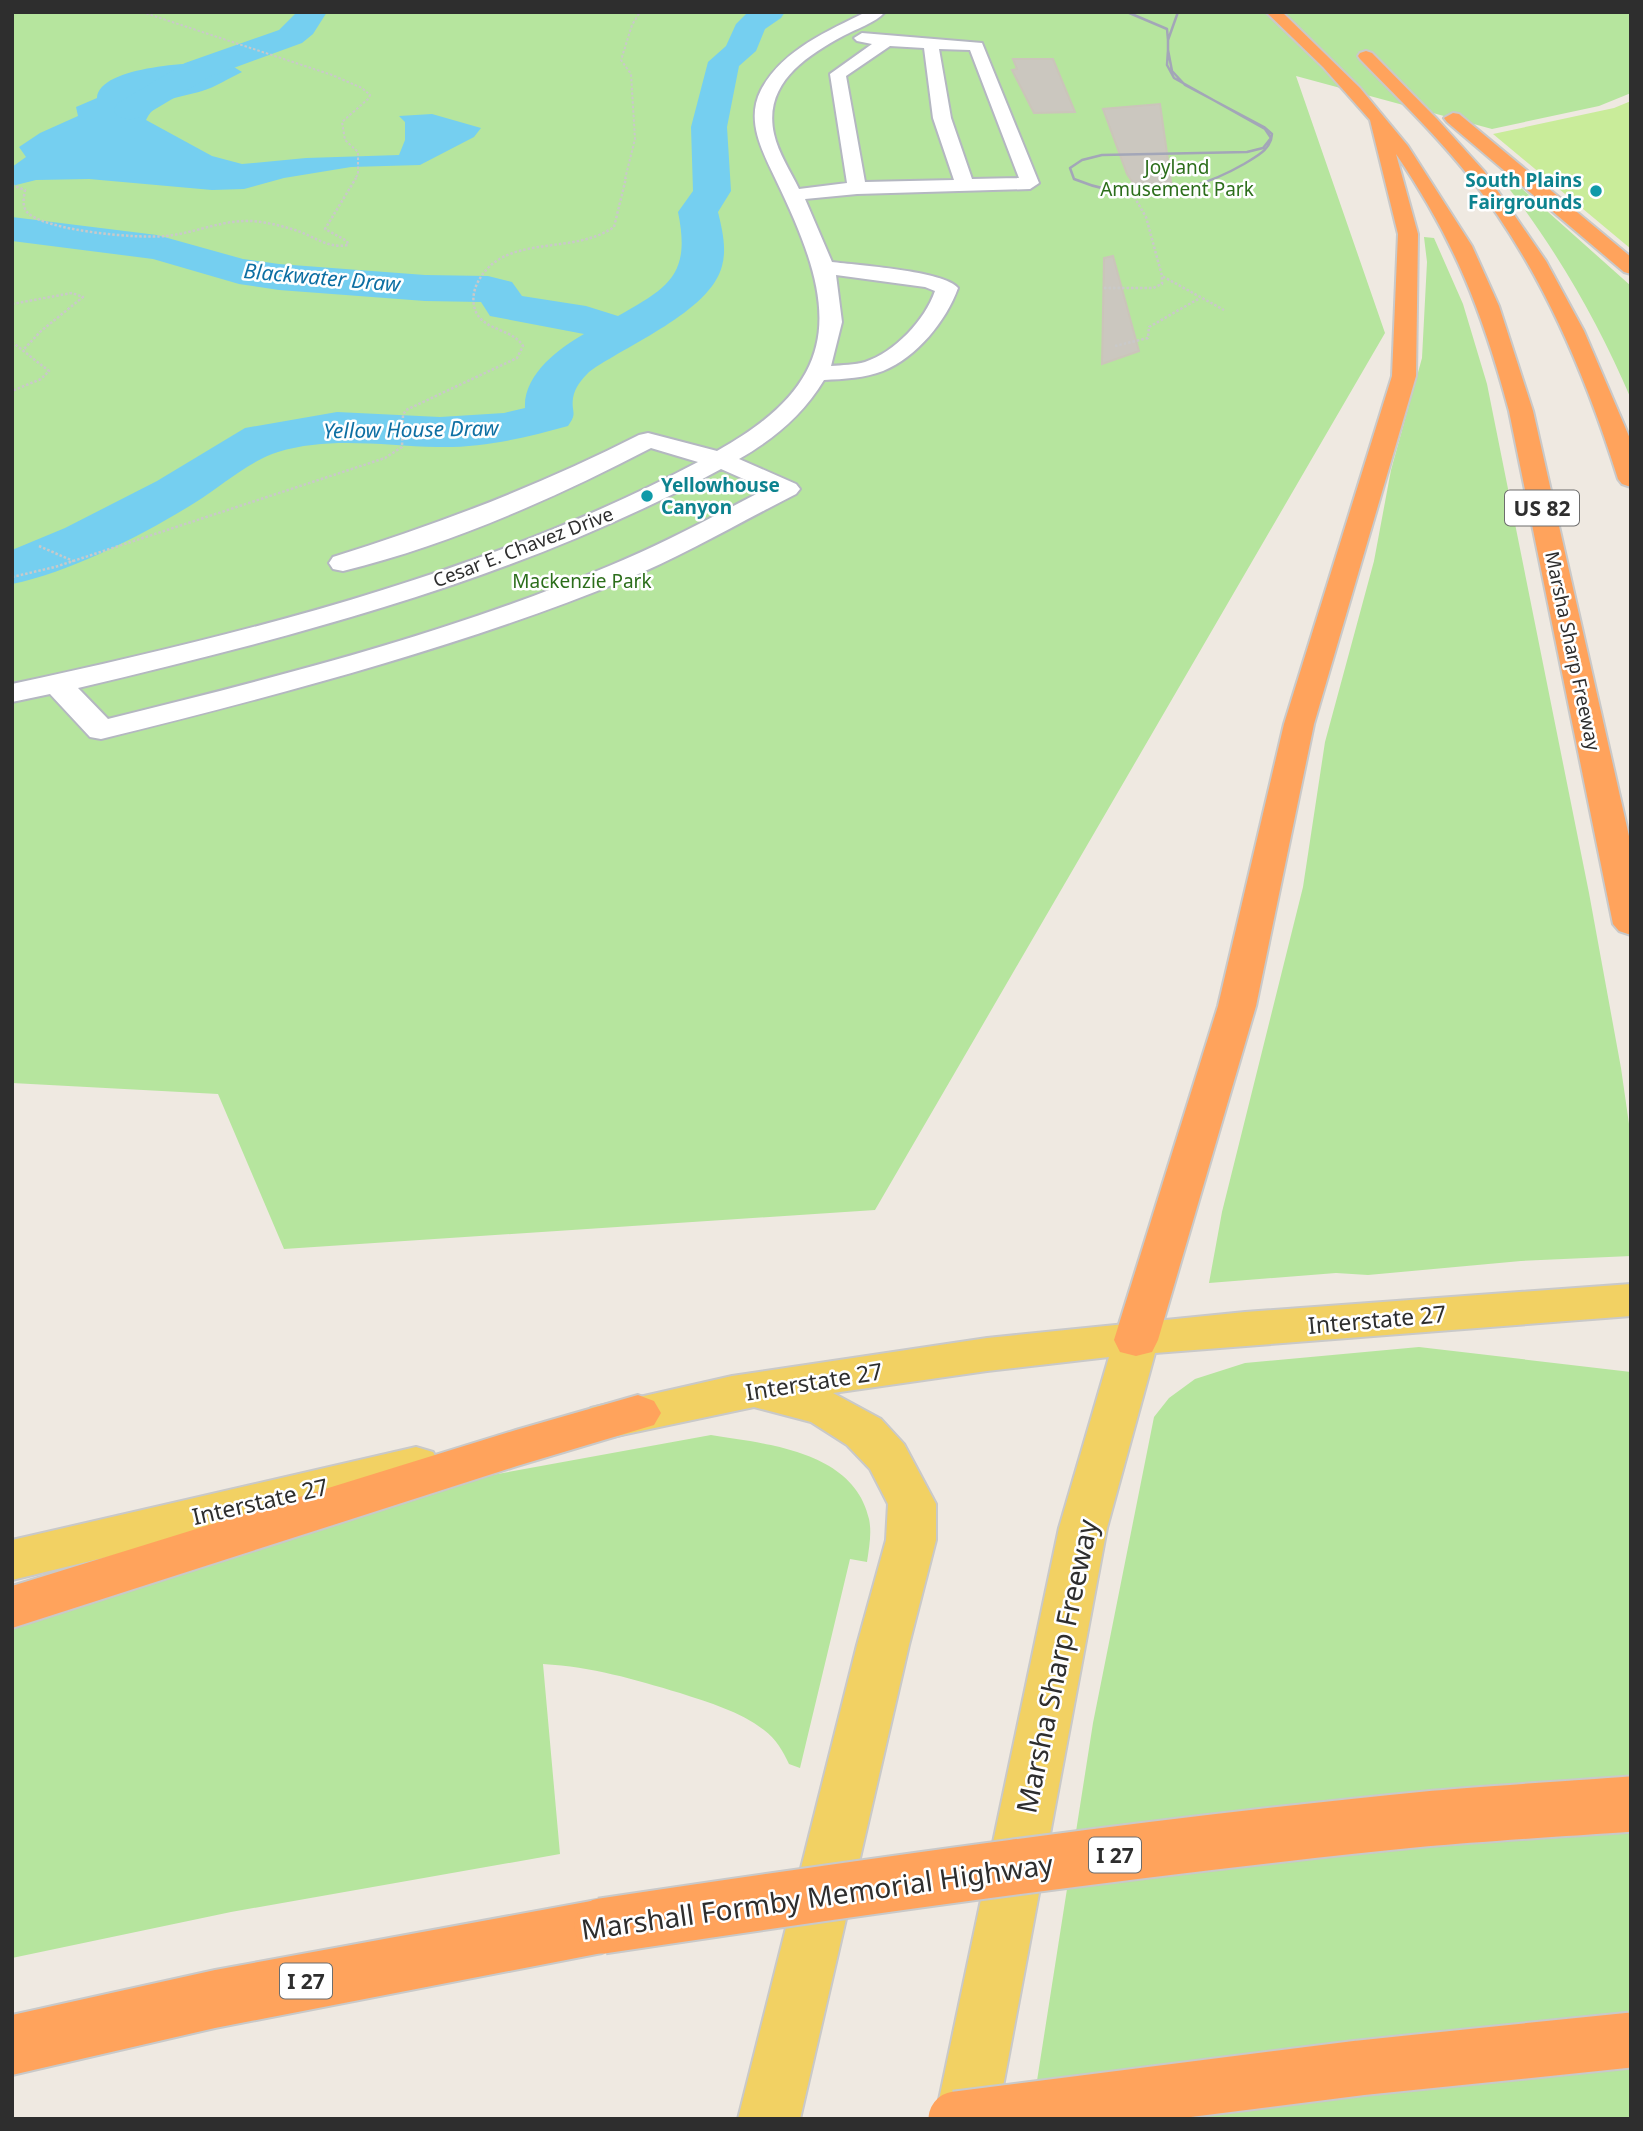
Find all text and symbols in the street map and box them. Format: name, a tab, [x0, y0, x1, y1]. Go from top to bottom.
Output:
park label: Joyland Amusement Park	[1100, 154, 1254, 202]
place label: South Plains Fairgrounds	[1465, 167, 1582, 215]
marker: South Plains Fairgrounds	[1588, 183, 1604, 199]
water label: Blackwater Draw	[242, 256, 402, 298]
water label: Yellow House Draw	[323, 413, 500, 445]
place label: Yellowhouse Canyon	[661, 472, 780, 520]
marker: Yellowhouse Canyon	[639, 488, 655, 504]
road number: US 82	[1505, 490, 1579, 526]
street label: Cesar E. Chavez Drive	[429, 501, 617, 593]
street label: Marsha Sharp Freeway	[1539, 549, 1607, 753]
park label: Mackenzie Park	[512, 568, 652, 594]
street label: Interstate 27	[1307, 1297, 1447, 1341]
street label: Interstate 27	[743, 1354, 885, 1408]
street label: Interstate 27	[189, 1470, 331, 1532]
street label: Marsha Sharp Freeway	[1006, 1515, 1106, 1816]
road number: I 27	[1089, 1838, 1141, 1872]
street label: Marshall Formby Memorial Highway	[579, 1844, 1056, 1948]
road number: I 27	[280, 1964, 332, 1998]

